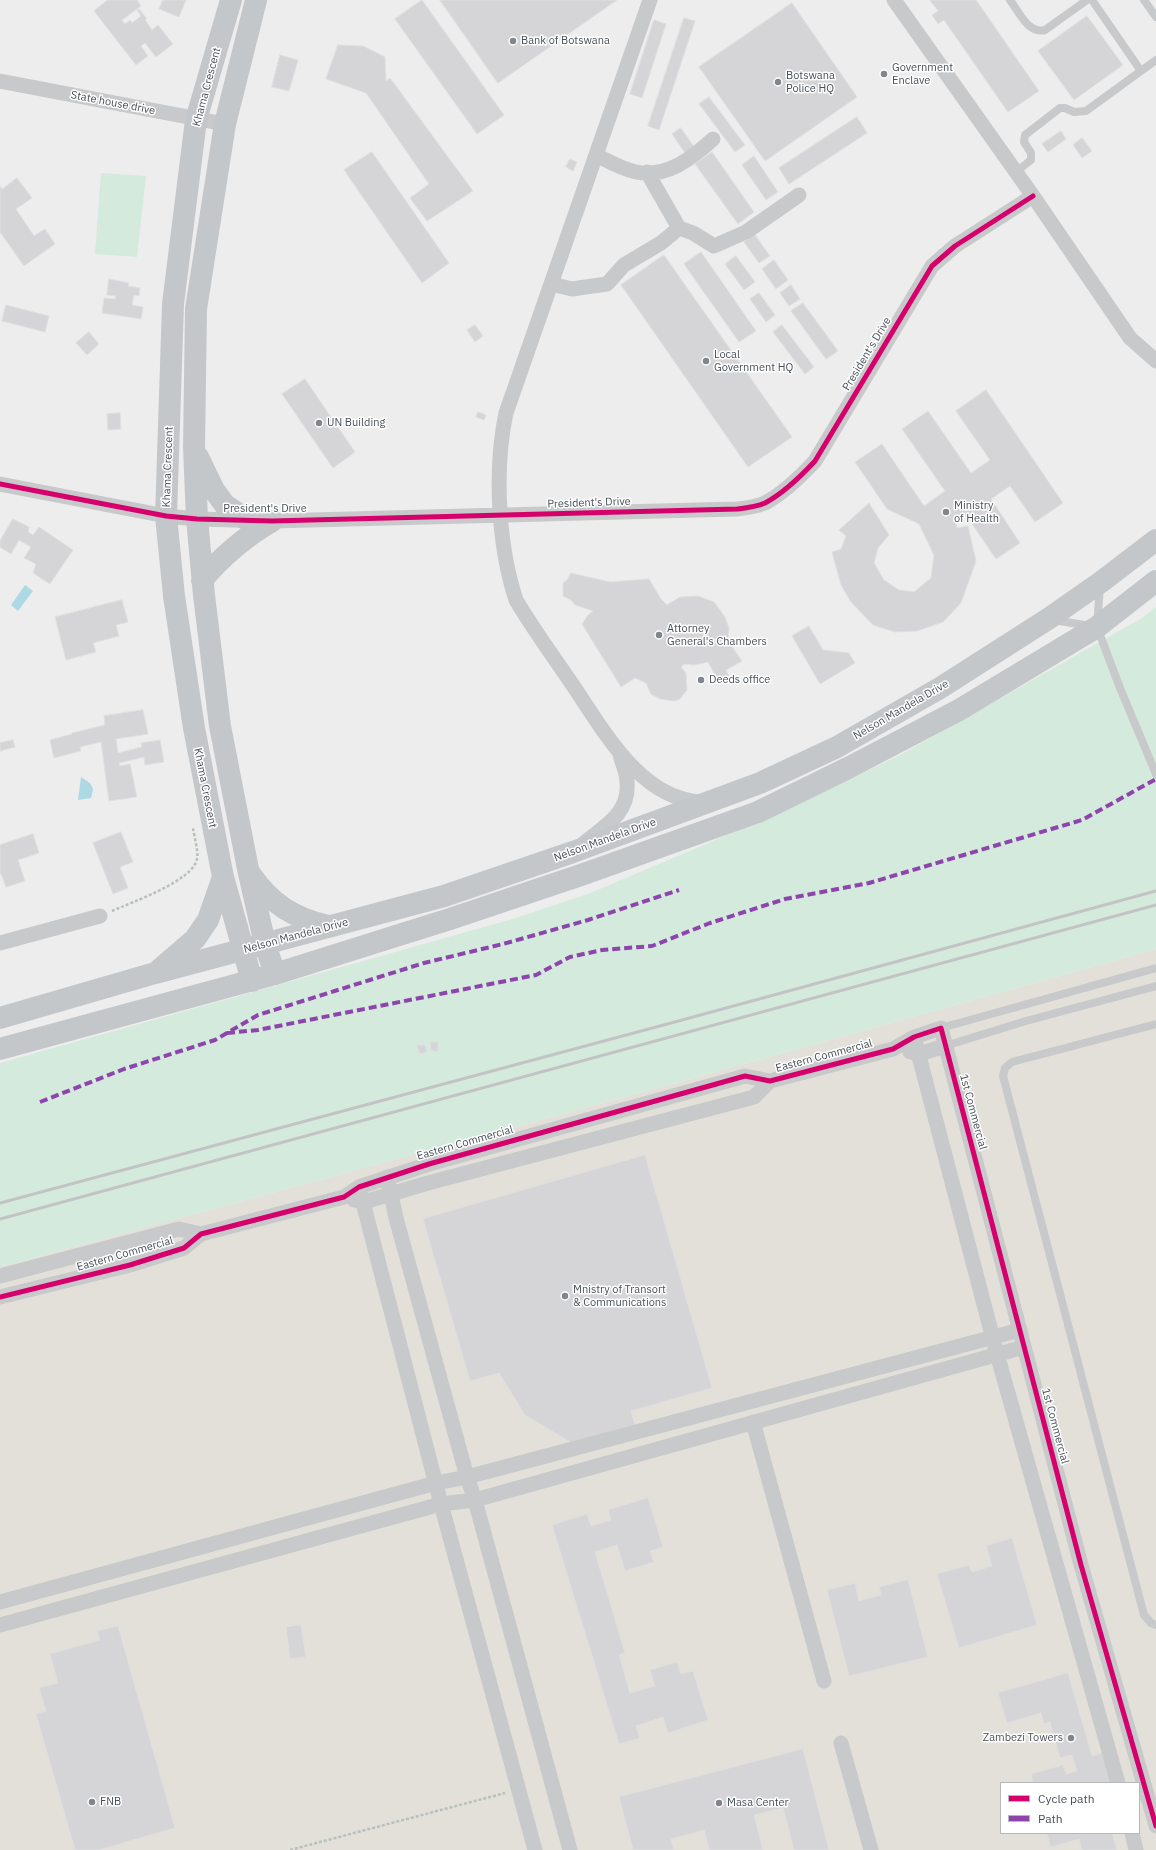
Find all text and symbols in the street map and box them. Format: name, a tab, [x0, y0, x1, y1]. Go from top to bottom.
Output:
place label: Bank of Botswana	[521, 34, 610, 48]
marker: Bank of Botswana	[508, 36, 518, 46]
street label: Khama Crescent	[190, 46, 224, 128]
place label: Government Enclave	[892, 61, 953, 87]
place label: Botswana Police HQ	[786, 69, 835, 95]
marker: Government Enclave	[879, 69, 889, 79]
marker: Botswana Police HQ	[773, 77, 783, 87]
street label: State house drive	[70, 88, 156, 118]
street label: President's Drive	[840, 315, 894, 393]
place label: Local Government HQ	[714, 348, 793, 374]
marker: Local Government HQ	[701, 356, 711, 366]
place label: UN Building	[327, 416, 385, 430]
marker: UN Building	[314, 418, 324, 428]
street label: Khama Crescent	[160, 426, 176, 508]
street label: President's Drive	[547, 495, 631, 511]
place label: Ministry of Health	[954, 499, 999, 525]
street label: President's Drive	[223, 502, 307, 516]
marker: Ministry of Health	[941, 507, 951, 517]
place label: Attorney General's Chambers	[667, 622, 767, 648]
marker: Attorney General's Chambers	[654, 630, 664, 640]
place label: Deeds office	[709, 673, 770, 687]
marker: Deeds office	[696, 675, 706, 685]
street label: Nelson Mandela Drive	[851, 677, 951, 743]
street label: Khama Crescent	[191, 747, 219, 829]
street label: Nelson Mandela Drive	[552, 815, 658, 865]
street label: Nelson Mandela Drive	[242, 916, 350, 956]
street label: Eastern Commercial	[774, 1037, 874, 1075]
street label: 1st Commercial	[957, 1073, 989, 1151]
street label: Eastern Commercial	[415, 1123, 515, 1163]
street label: Eastern Commercial	[75, 1234, 175, 1274]
place label: Mnistry of Transort & Communications	[573, 1283, 666, 1309]
marker: Mnistry of Transort & Communications	[560, 1291, 570, 1301]
street label: 1st Commercial	[1039, 1387, 1071, 1465]
place label: Zambezi Towers	[983, 1731, 1063, 1745]
marker: Zambezi Towers	[1066, 1733, 1076, 1743]
legend	[1000, 1782, 1140, 1834]
text: Cycle path	[1038, 1791, 1095, 1806]
place label: FNB	[100, 1795, 121, 1809]
place label: Masa Center	[727, 1796, 789, 1810]
marker: FNB	[87, 1797, 97, 1807]
marker: Masa Center	[714, 1798, 724, 1808]
text: Path	[1038, 1811, 1063, 1826]

